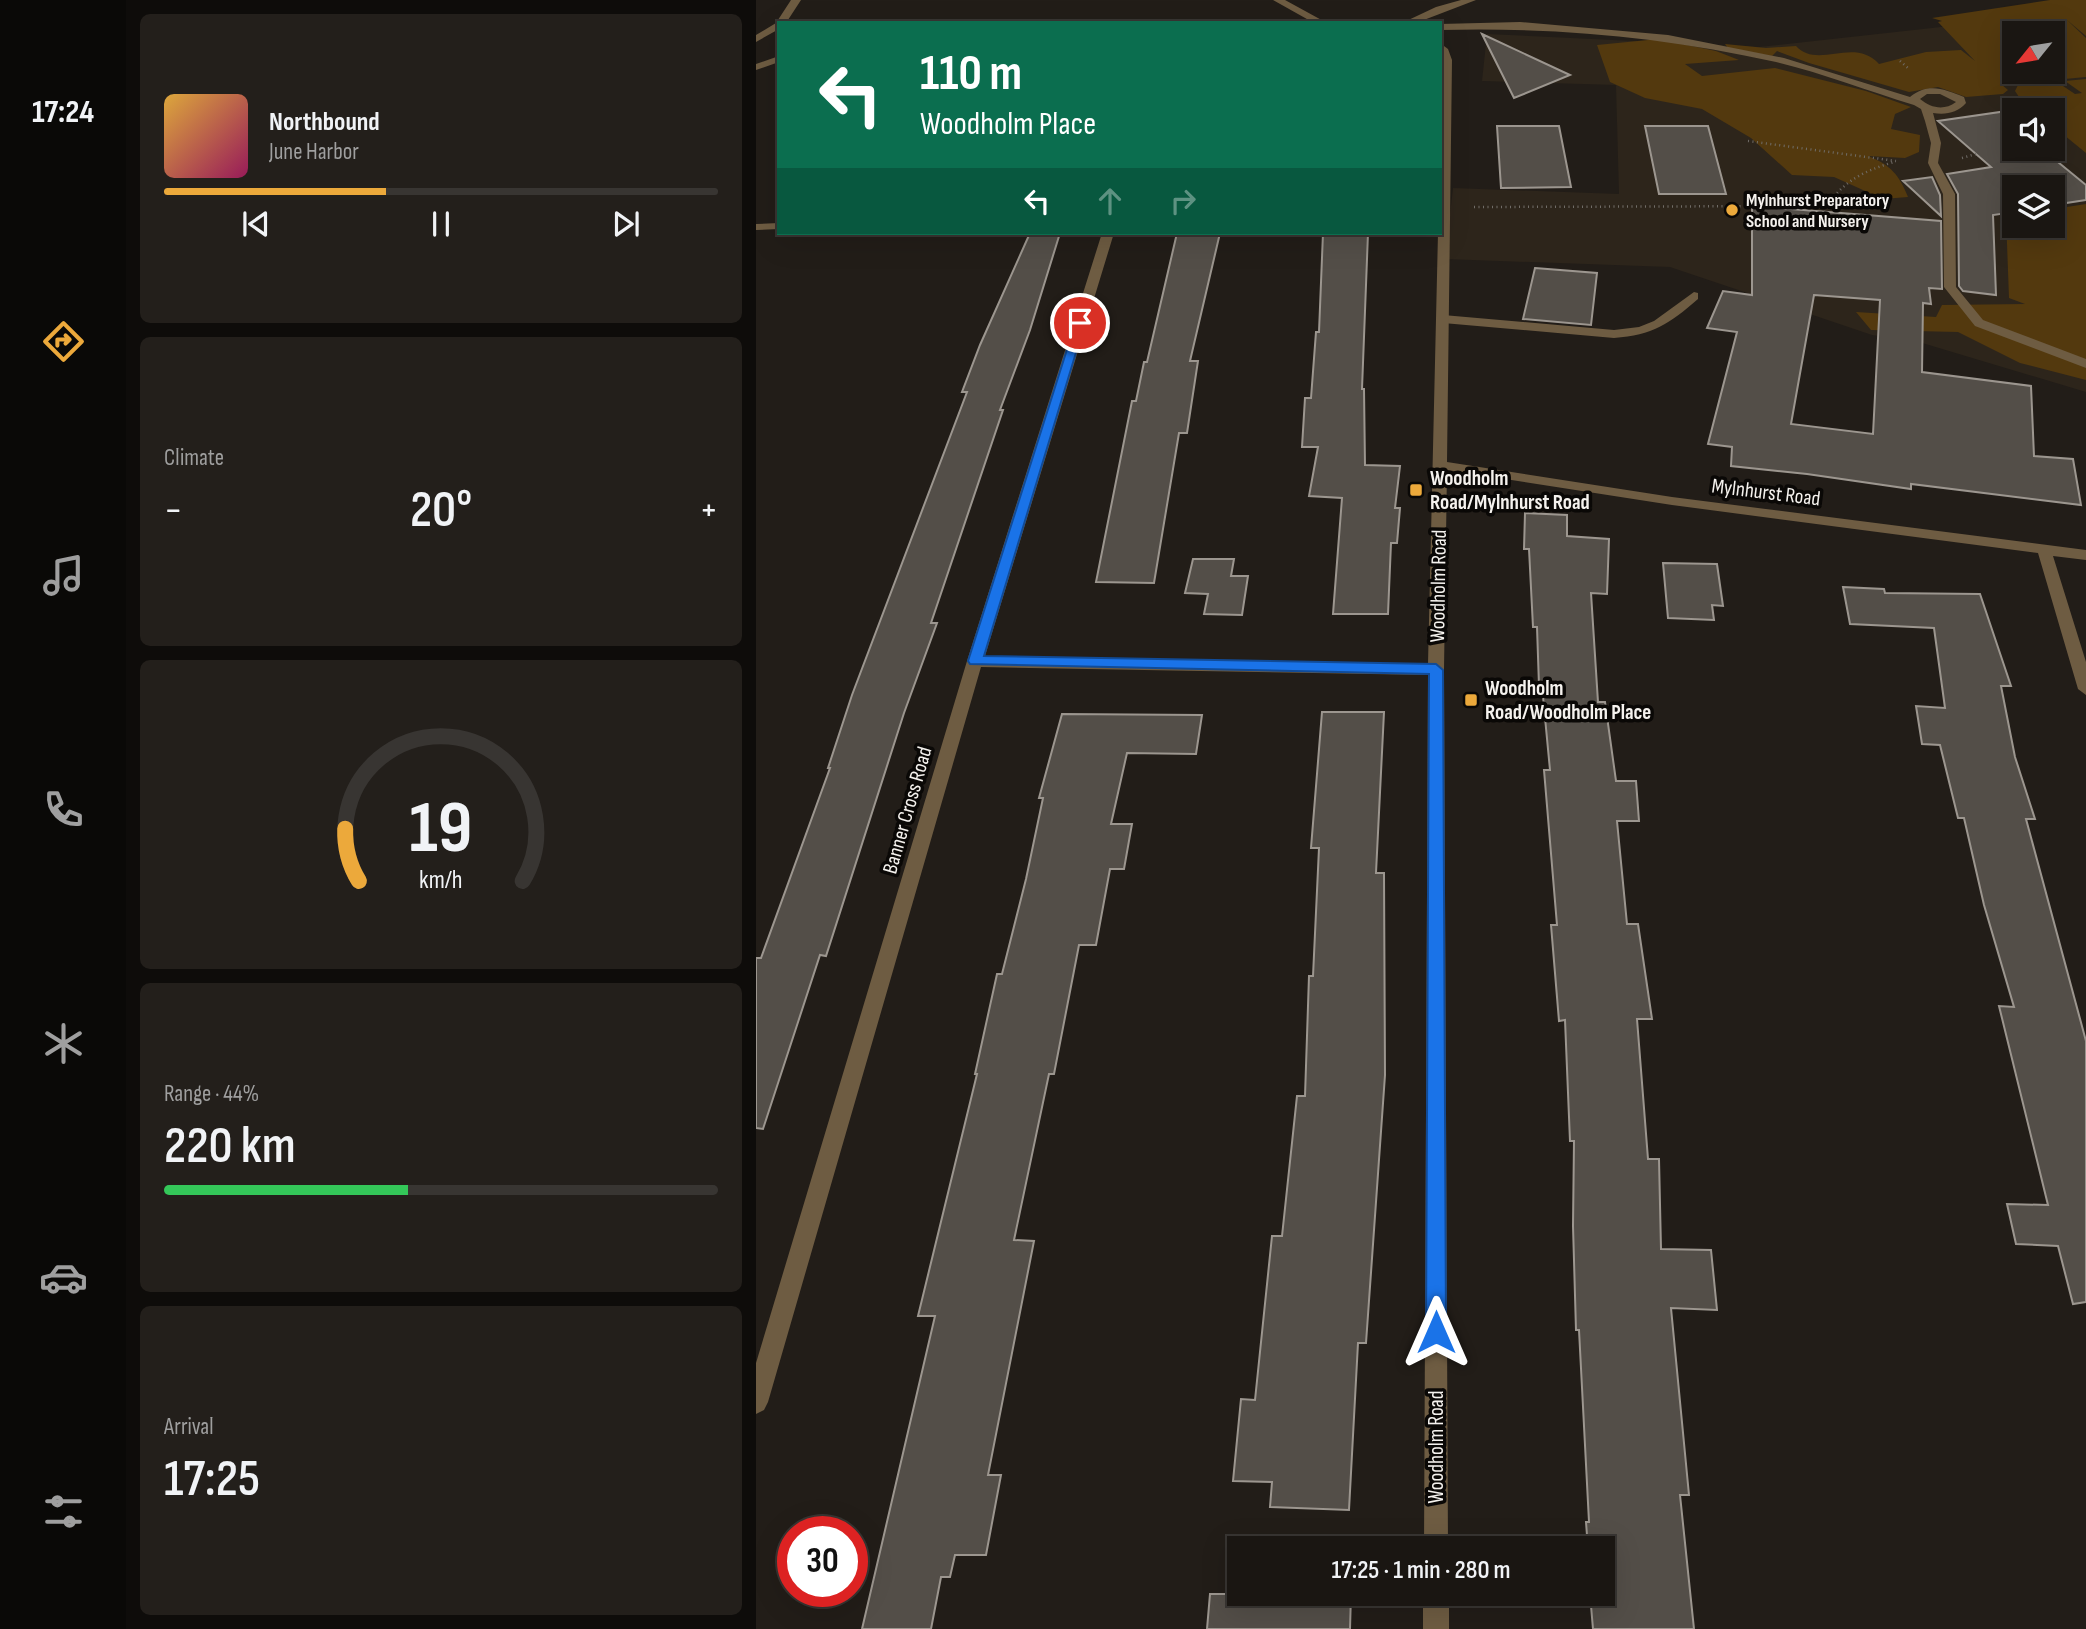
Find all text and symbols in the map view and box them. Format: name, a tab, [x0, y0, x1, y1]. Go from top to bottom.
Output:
north arrow	[2002, 21, 2065, 84]
map controls	[2002, 21, 2065, 238]
text: 110 m	[920, 45, 1022, 104]
icon: left	[805, 49, 896, 140]
text: 17:24	[32, 93, 94, 132]
button: sound	[2002, 98, 2065, 161]
text: Woodholm Place	[920, 105, 1096, 144]
text: Northbound	[269, 107, 380, 138]
text: June Harbor	[269, 138, 359, 166]
button: layers	[2002, 175, 2065, 238]
icon: left	[1018, 182, 1056, 220]
icon: ahead	[1091, 182, 1129, 220]
icon: right	[1164, 182, 1202, 220]
place label: Mylnhurst Preparatory School and Nursery	[1746, 190, 1890, 232]
marker: Mylnhurst Preparatory School and Nursery	[1724, 202, 1740, 218]
icon: previous	[237, 205, 275, 243]
icon: pause	[422, 205, 460, 243]
icon: next	[607, 205, 645, 243]
pin	[1050, 293, 1110, 353]
icon: arrive	[1061, 304, 1099, 342]
icon: directions	[39, 317, 88, 366]
text: Climate	[164, 444, 224, 472]
place label: Woodholm Road/Mylnhurst Road	[1430, 466, 1590, 515]
street label: Mylnhurst Road	[1710, 473, 1822, 512]
text: 20°	[410, 479, 472, 542]
marker: Woodholm Road/Mylnhurst Road	[1408, 482, 1424, 498]
text: −	[164, 488, 183, 533]
text: +	[699, 488, 718, 533]
street label: Woodholm Road	[1425, 529, 1452, 643]
icon: music	[39, 551, 88, 600]
place label: Woodholm Road/Woodholm Place	[1485, 676, 1651, 725]
marker: Woodholm Road/Woodholm Place	[1463, 692, 1479, 708]
street label: Banner Cross Road	[877, 744, 938, 877]
icon: phone	[39, 785, 88, 834]
text: 19	[409, 785, 473, 873]
text: km/h	[419, 864, 463, 895]
icon: climate	[39, 1019, 88, 1068]
text: Range · 44%	[164, 1080, 259, 1108]
text: 220 km	[164, 1115, 296, 1178]
icon: car	[39, 1253, 88, 1302]
position arrow	[1399, 1295, 1473, 1369]
street label: Woodholm Road	[1424, 1391, 1449, 1503]
text: Arrival	[164, 1413, 213, 1441]
text: 17:25	[164, 1448, 260, 1511]
icon: filters	[39, 1487, 88, 1536]
speed limit sign: 30	[777, 1516, 868, 1607]
text: 17:25 · 1 min · 280 m	[1331, 1555, 1511, 1586]

